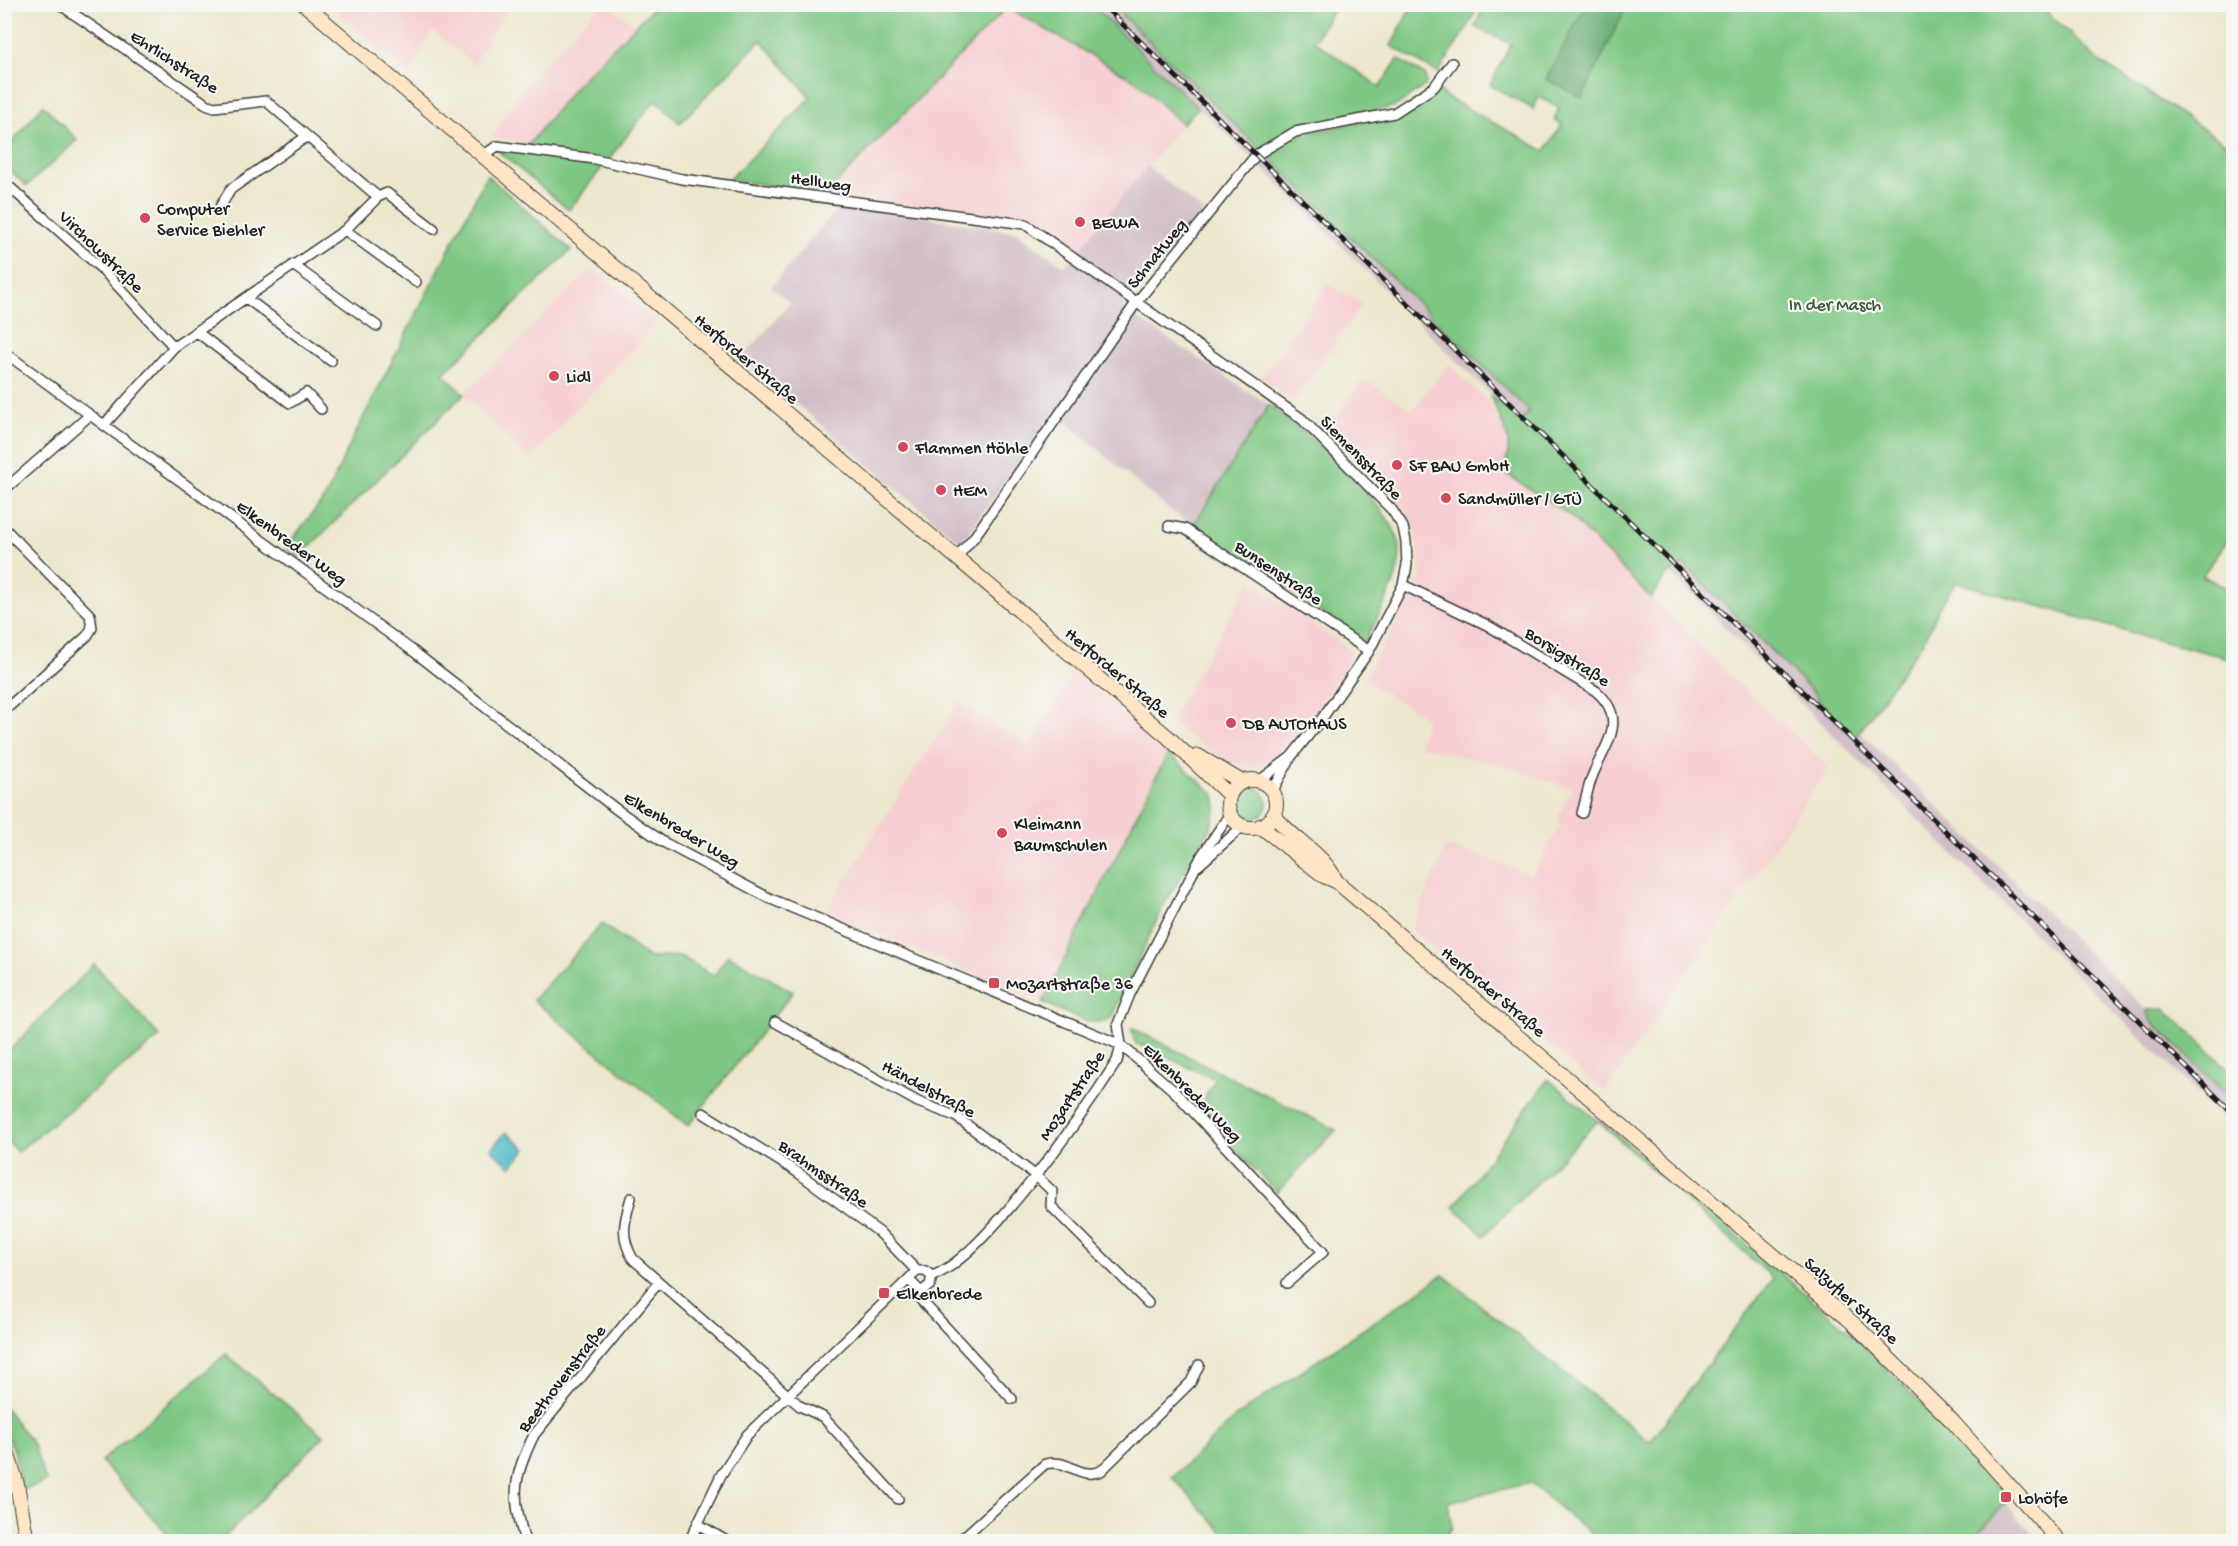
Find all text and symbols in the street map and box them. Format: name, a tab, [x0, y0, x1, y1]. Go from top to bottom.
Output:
street label: Ehrlichstraße	[125, 27, 223, 100]
street label: Hellweg	[789, 169, 852, 198]
place label: Computer Service Biehler	[157, 200, 266, 242]
street label: Virchowstraße	[53, 206, 148, 299]
marker: Computer Service Biehler	[138, 211, 152, 225]
place label: BEWA	[1091, 214, 1140, 235]
marker: BEWA	[1073, 215, 1087, 229]
street label: Schnatweg	[1124, 216, 1192, 294]
park label: In der Masch	[1789, 296, 1882, 317]
street label: Herforder Straße	[689, 310, 802, 410]
place label: Lidl	[566, 368, 591, 389]
marker: Lidl	[547, 369, 561, 383]
street label: Siemensstraße	[1315, 412, 1406, 506]
place label: Flammen Höhle	[914, 439, 1029, 460]
marker: Flammen Höhle	[896, 440, 910, 454]
place label: SF BAU GmbH	[1409, 457, 1510, 478]
marker: SF BAU GmbH	[1390, 458, 1404, 472]
place label: HEM	[953, 482, 987, 503]
marker: HEM	[934, 483, 948, 497]
place label: Sandmüller / GTÜ	[1458, 490, 1582, 511]
marker: Sandmüller / GTÜ	[1439, 491, 1453, 505]
street label: Elkenbreder Weg	[231, 497, 350, 591]
street label: Bunsenstraße	[1229, 536, 1326, 611]
street label: Borsigstraße	[1519, 623, 1614, 693]
street label: Herforder Straße	[1060, 624, 1173, 724]
place label: DB AUTOHAUS	[1242, 715, 1347, 736]
marker: DB AUTOHAUS	[1224, 716, 1238, 730]
street label: Elkenbreder Weg	[619, 788, 742, 874]
place label: Kleimann Baumschulen	[1013, 815, 1108, 857]
marker: Kleimann Baumschulen	[995, 826, 1009, 840]
street label: Herforder Straße	[1436, 943, 1549, 1043]
place label: Mozartstraße 36	[1006, 975, 1134, 996]
marker: Mozartstraße 36	[987, 976, 1001, 990]
street label: Elkenbreder Weg	[1137, 1040, 1245, 1148]
street label: Mozartstraße	[1035, 1047, 1111, 1145]
street label: Händelstraße	[877, 1057, 979, 1124]
street label: Brahmsstraße	[773, 1136, 872, 1214]
street label: Salzufler Straße	[1799, 1254, 1903, 1350]
place label: Elkenbrede	[896, 1285, 983, 1306]
marker: Elkenbrede	[877, 1286, 891, 1300]
street label: Beethovenstraße	[514, 1321, 612, 1438]
place label: Lohöfe	[2018, 1489, 2068, 1510]
marker: Lohöfe	[1999, 1490, 2013, 1504]

